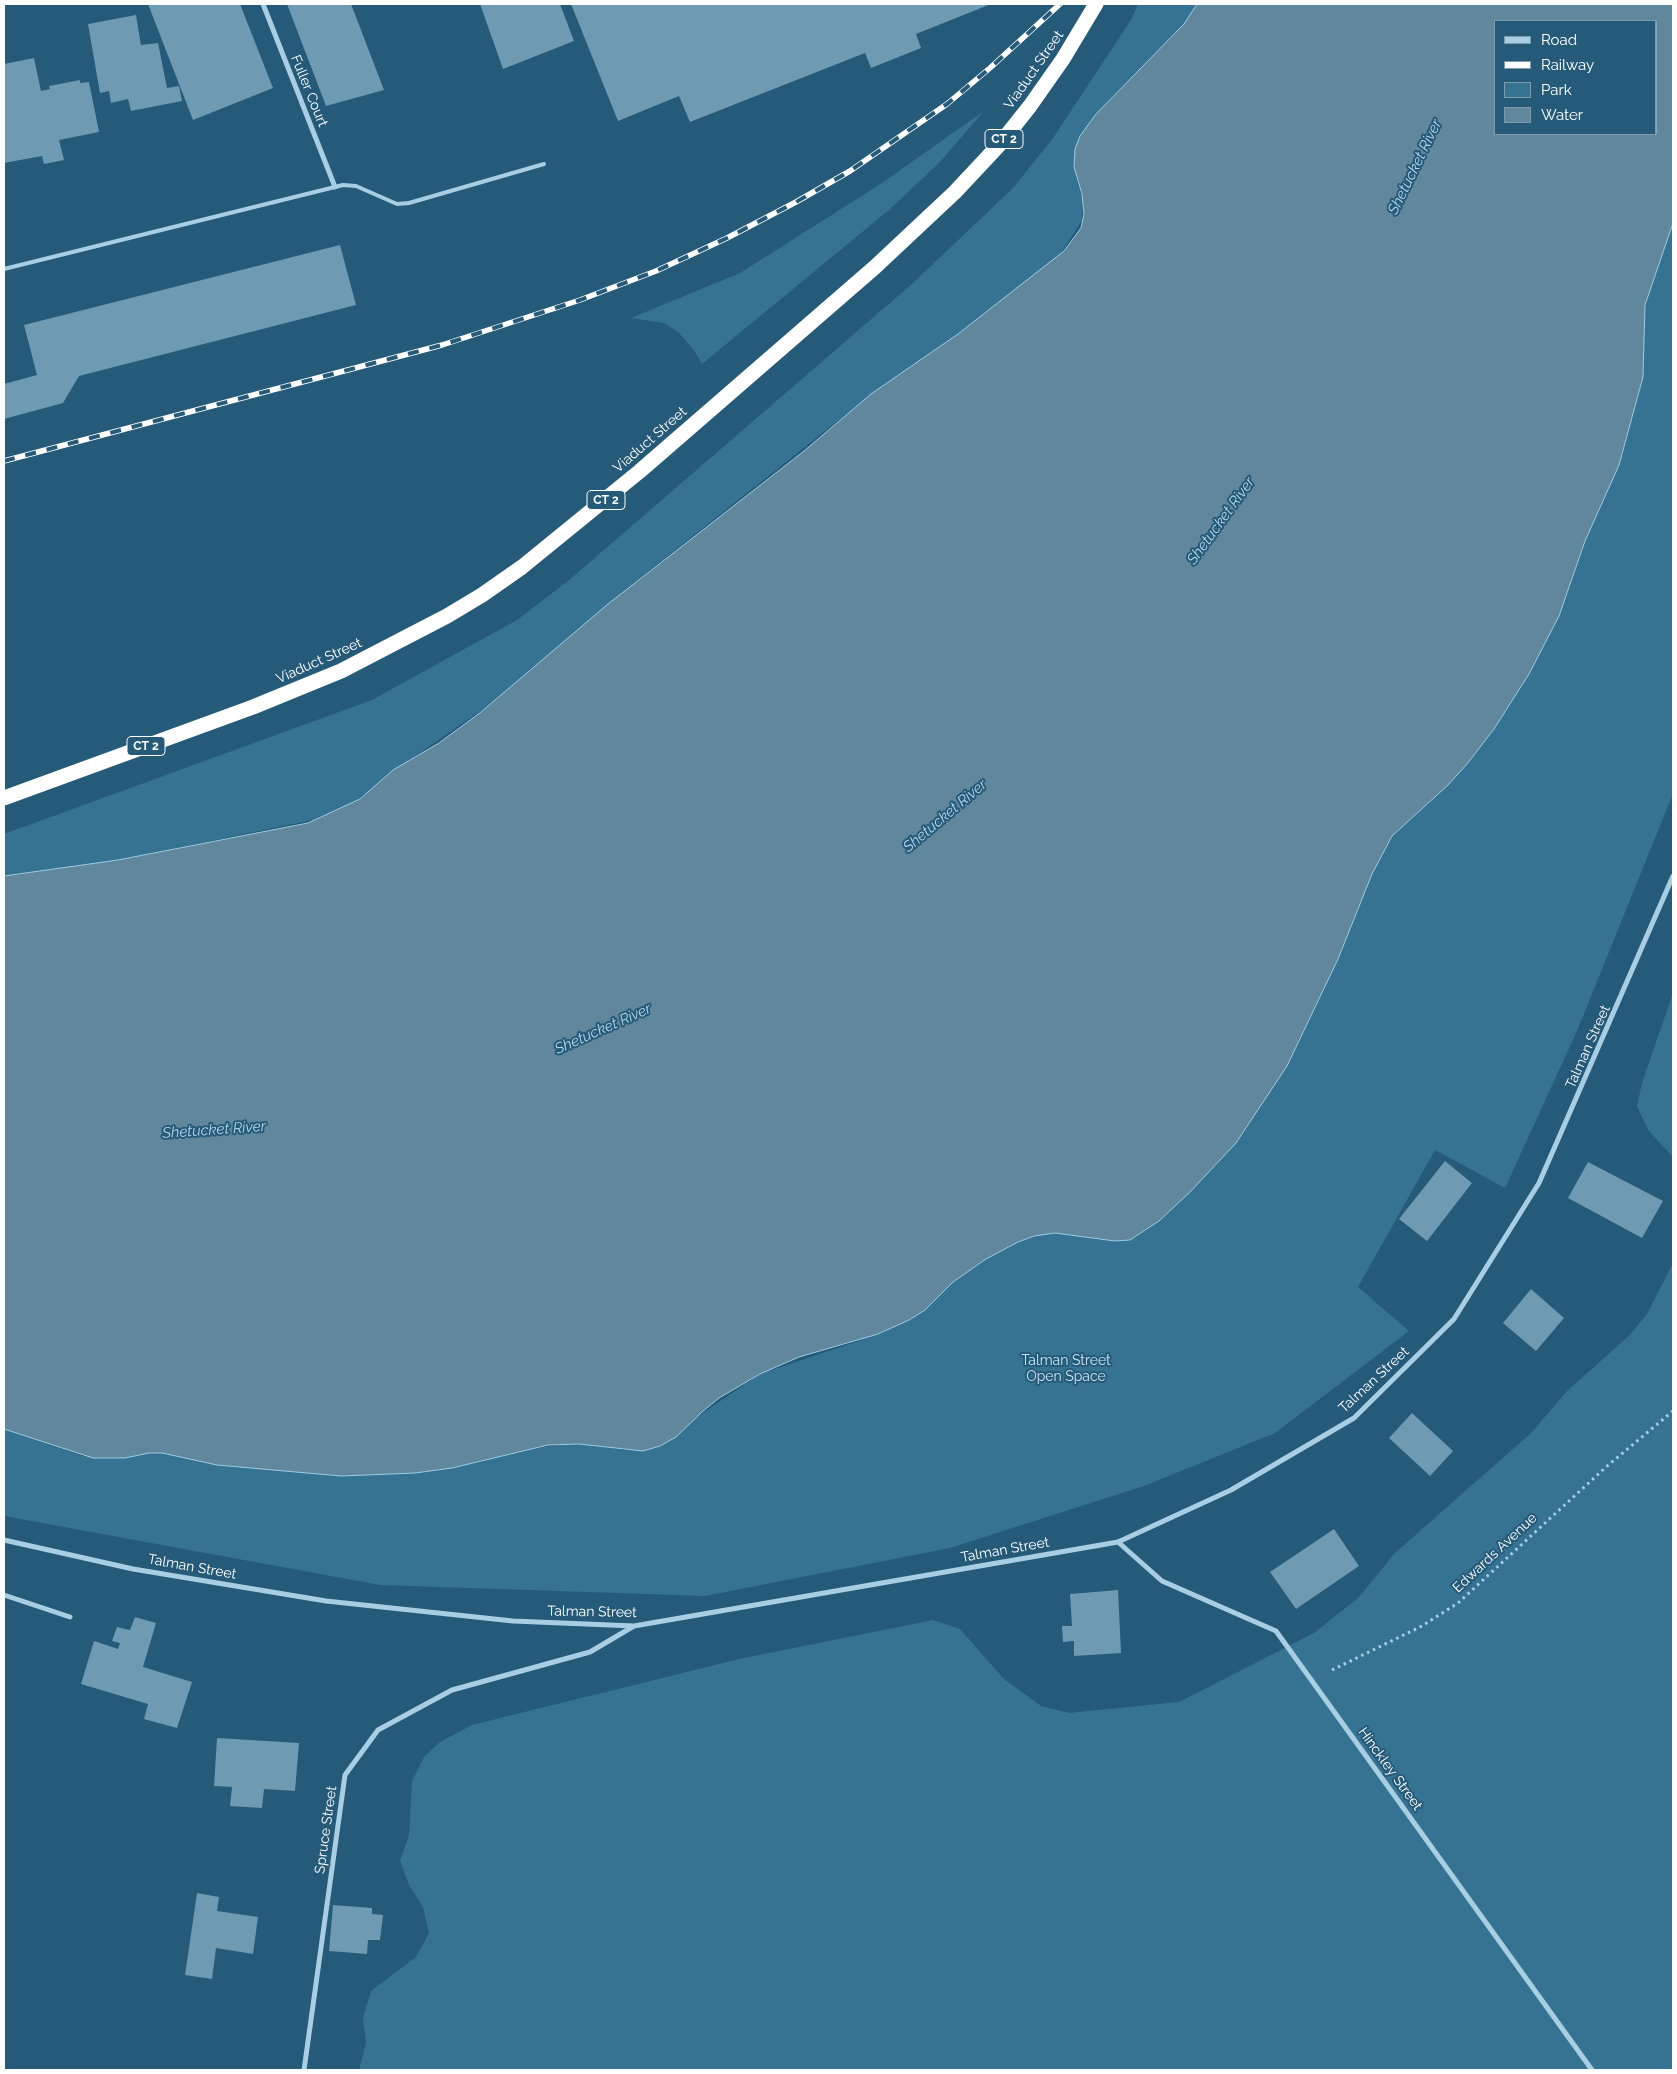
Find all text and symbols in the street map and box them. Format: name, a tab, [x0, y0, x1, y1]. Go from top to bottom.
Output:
legend	[1494, 20, 1657, 135]
street label: Viaduct Street	[1001, 28, 1067, 112]
text: Road	[1541, 31, 1577, 49]
street label: Fuller Court	[287, 52, 331, 130]
text: Railway	[1541, 56, 1594, 74]
text: Park	[1541, 81, 1572, 99]
text: Water	[1541, 106, 1583, 124]
water label: Shetucket River	[1384, 116, 1446, 218]
road number: CT 2	[985, 130, 1023, 148]
street label: Viaduct Street	[610, 403, 690, 477]
water label: Shetucket River	[1183, 474, 1259, 568]
road number: CT 2	[587, 490, 625, 510]
street label: Viaduct Street	[274, 635, 364, 687]
road number: CT 2	[127, 736, 165, 756]
water label: Shetucket River	[899, 776, 991, 856]
water label: Shetucket River	[552, 1000, 654, 1058]
street label: Talman Street	[1562, 1003, 1614, 1091]
water label: Shetucket River	[162, 1117, 266, 1143]
street label: Talman Street	[1336, 1343, 1412, 1417]
park label: Talman Street Open Space	[1021, 1353, 1111, 1385]
street label: Edwards Avenue	[1450, 1510, 1540, 1596]
street label: Talman Street	[959, 1534, 1051, 1566]
street label: Talman Street	[146, 1551, 238, 1583]
street label: Talman Street	[547, 1603, 637, 1621]
street label: Hinckley Street	[1354, 1724, 1426, 1814]
street label: Spruce Street	[312, 1785, 340, 1875]

